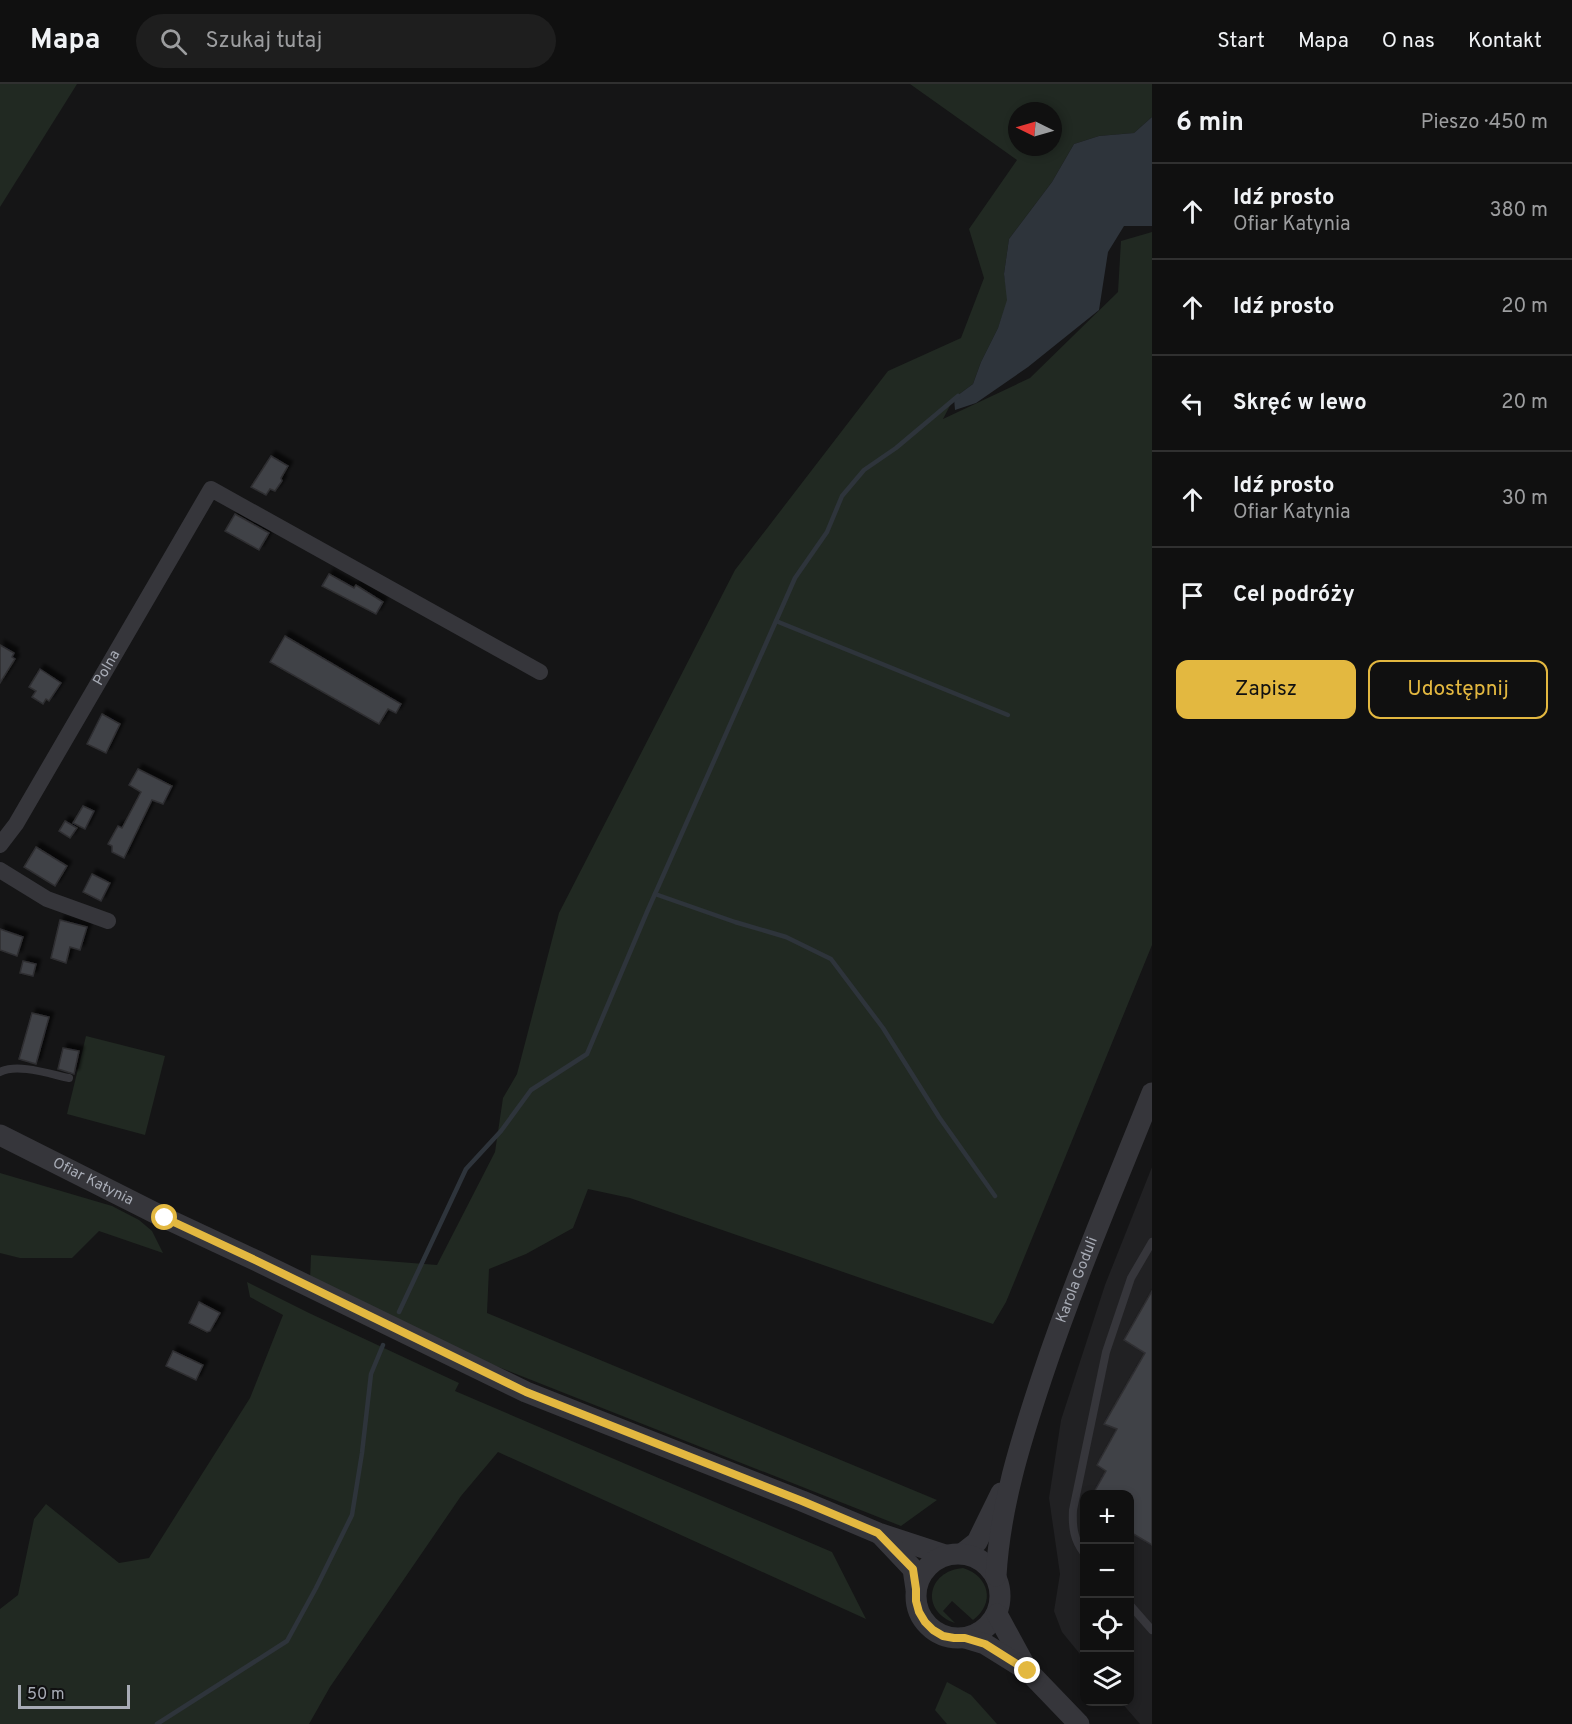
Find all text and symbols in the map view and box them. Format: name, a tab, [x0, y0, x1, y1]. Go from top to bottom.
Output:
search box	[136, 14, 556, 68]
text: Mapa	[30, 23, 100, 59]
icon: search	[157, 25, 190, 58]
text: Szukaj tutaj	[205, 28, 322, 55]
text: Start	[1217, 28, 1265, 55]
text: Mapa	[1298, 28, 1349, 55]
text: O nas	[1382, 28, 1435, 55]
text: Kontakt	[1468, 28, 1542, 55]
north arrow	[1008, 102, 1062, 156]
text: 6 min	[1176, 107, 1244, 140]
text: Pieszo · 450 m	[1421, 110, 1548, 136]
text: Idź prosto	[1233, 185, 1335, 212]
icon: ahead	[1176, 195, 1209, 228]
text: 380 m	[1489, 198, 1548, 224]
text: Ofiar Katynia	[1233, 212, 1351, 238]
icon: ahead	[1176, 291, 1209, 324]
text: Idź prosto	[1233, 294, 1335, 321]
text: 20 m	[1501, 294, 1548, 320]
icon: left	[1176, 387, 1209, 420]
text: Skręć w lewo	[1233, 390, 1367, 417]
text: 20 m	[1501, 390, 1548, 416]
text: Idź prosto	[1233, 473, 1335, 500]
icon: ahead	[1176, 483, 1209, 516]
text: 30 m	[1502, 486, 1548, 512]
text: Ofiar Katynia	[1233, 500, 1351, 526]
icon: arrive	[1176, 579, 1209, 612]
text: Cel podróży	[1233, 582, 1355, 609]
street label: Polna	[89, 647, 125, 689]
button: Zapisz	[1176, 660, 1356, 719]
button: Udostępnij	[1368, 660, 1548, 719]
street label: Ofiar Katynia	[49, 1153, 137, 1210]
route start	[151, 1204, 177, 1230]
street label: Karola Goduli	[1052, 1234, 1102, 1326]
map controls	[1080, 1490, 1134, 1706]
button: +	[1080, 1490, 1134, 1544]
button: −	[1080, 1544, 1134, 1598]
button: locate	[1080, 1598, 1134, 1652]
button: layers	[1080, 1652, 1134, 1706]
route end	[1014, 1657, 1040, 1683]
scale bar	[18, 1682, 130, 1710]
text: 50 m	[27, 1685, 65, 1705]

